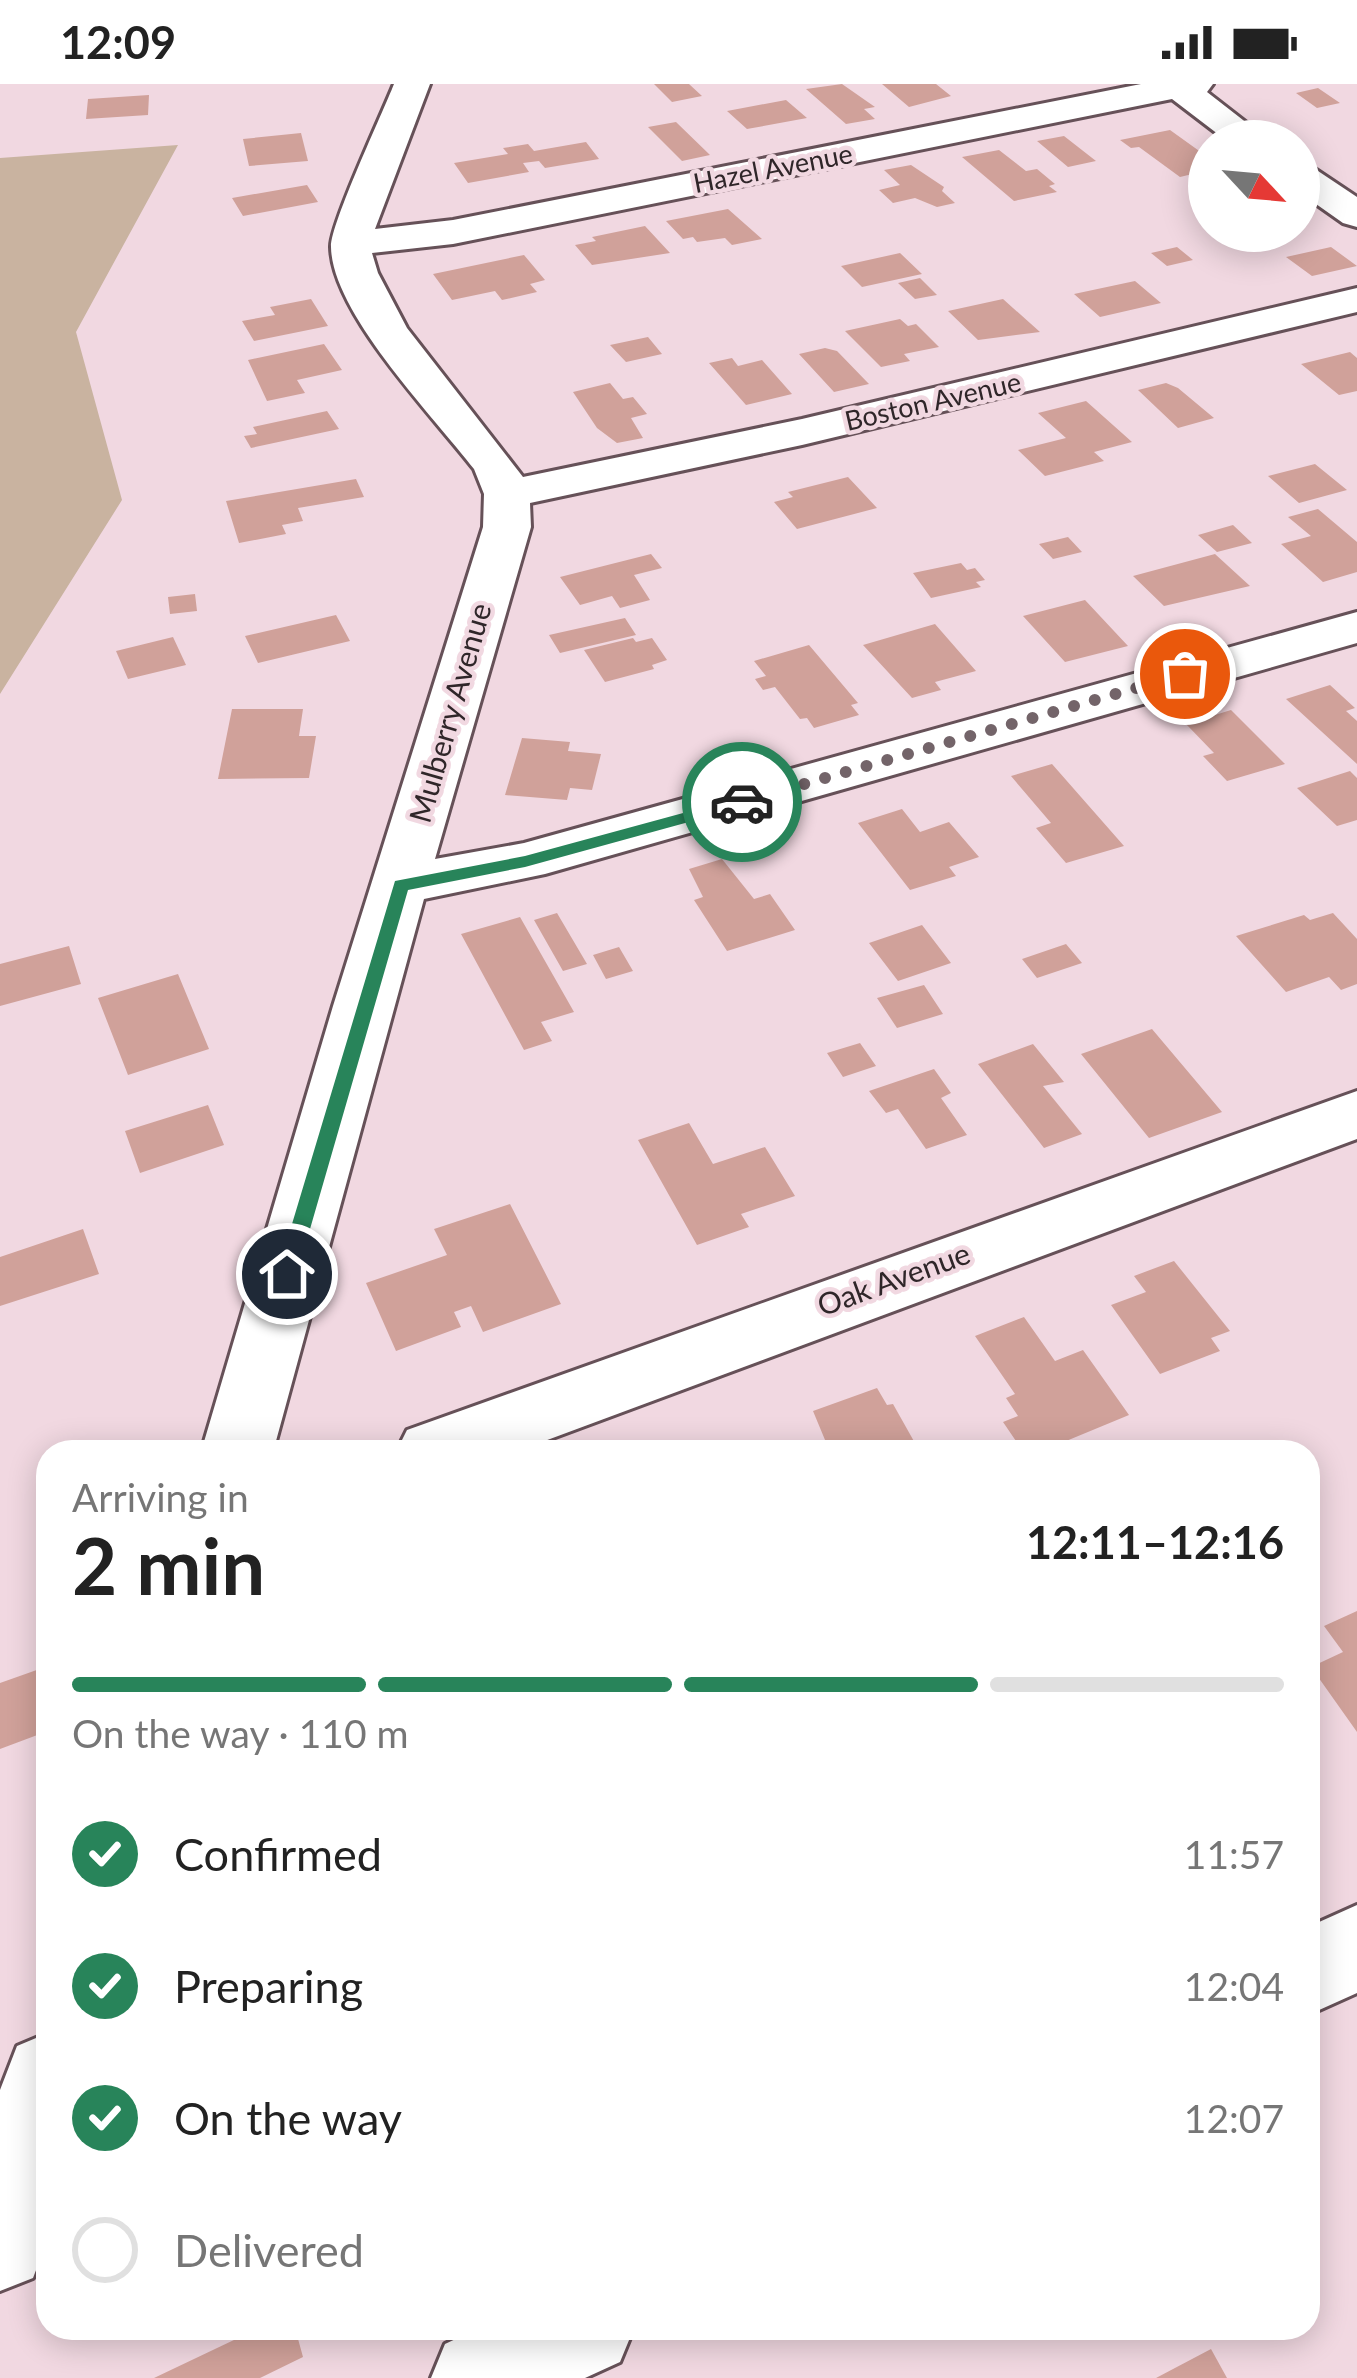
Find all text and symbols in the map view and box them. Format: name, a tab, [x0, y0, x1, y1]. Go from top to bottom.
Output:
text: 12:09	[60, 15, 176, 69]
north arrow	[1188, 120, 1320, 252]
map controls	[1188, 120, 1320, 252]
street label: Hazel Avenue	[690, 136, 855, 199]
street label: Boston Avenue	[841, 364, 1024, 437]
street label: Mulberry Avenue	[401, 599, 498, 826]
pin	[1134, 623, 1236, 725]
icon: bag	[1152, 641, 1218, 707]
courier	[682, 742, 802, 862]
icon: car	[709, 769, 775, 835]
pin	[236, 1223, 338, 1325]
street label: Oak Avenue	[812, 1234, 975, 1322]
icon: home	[254, 1241, 320, 1307]
text: Arriving in	[72, 1474, 249, 1520]
text: 12:11–12:16	[1026, 1515, 1284, 1569]
text: 2 min	[72, 1518, 265, 1612]
text: On the way · 110 m	[72, 1710, 409, 1756]
icon: check	[72, 1821, 138, 1887]
text: Confirmed	[174, 1827, 382, 1881]
text: 11:57	[1184, 1831, 1284, 1877]
icon: check	[72, 1953, 138, 2019]
text: Preparing	[174, 1959, 363, 2013]
text: 12:04	[1184, 1963, 1284, 2009]
icon: check	[72, 2085, 138, 2151]
text: On the way	[174, 2091, 402, 2145]
text: 12:07	[1184, 2095, 1284, 2141]
text: Delivered	[174, 2223, 364, 2277]

